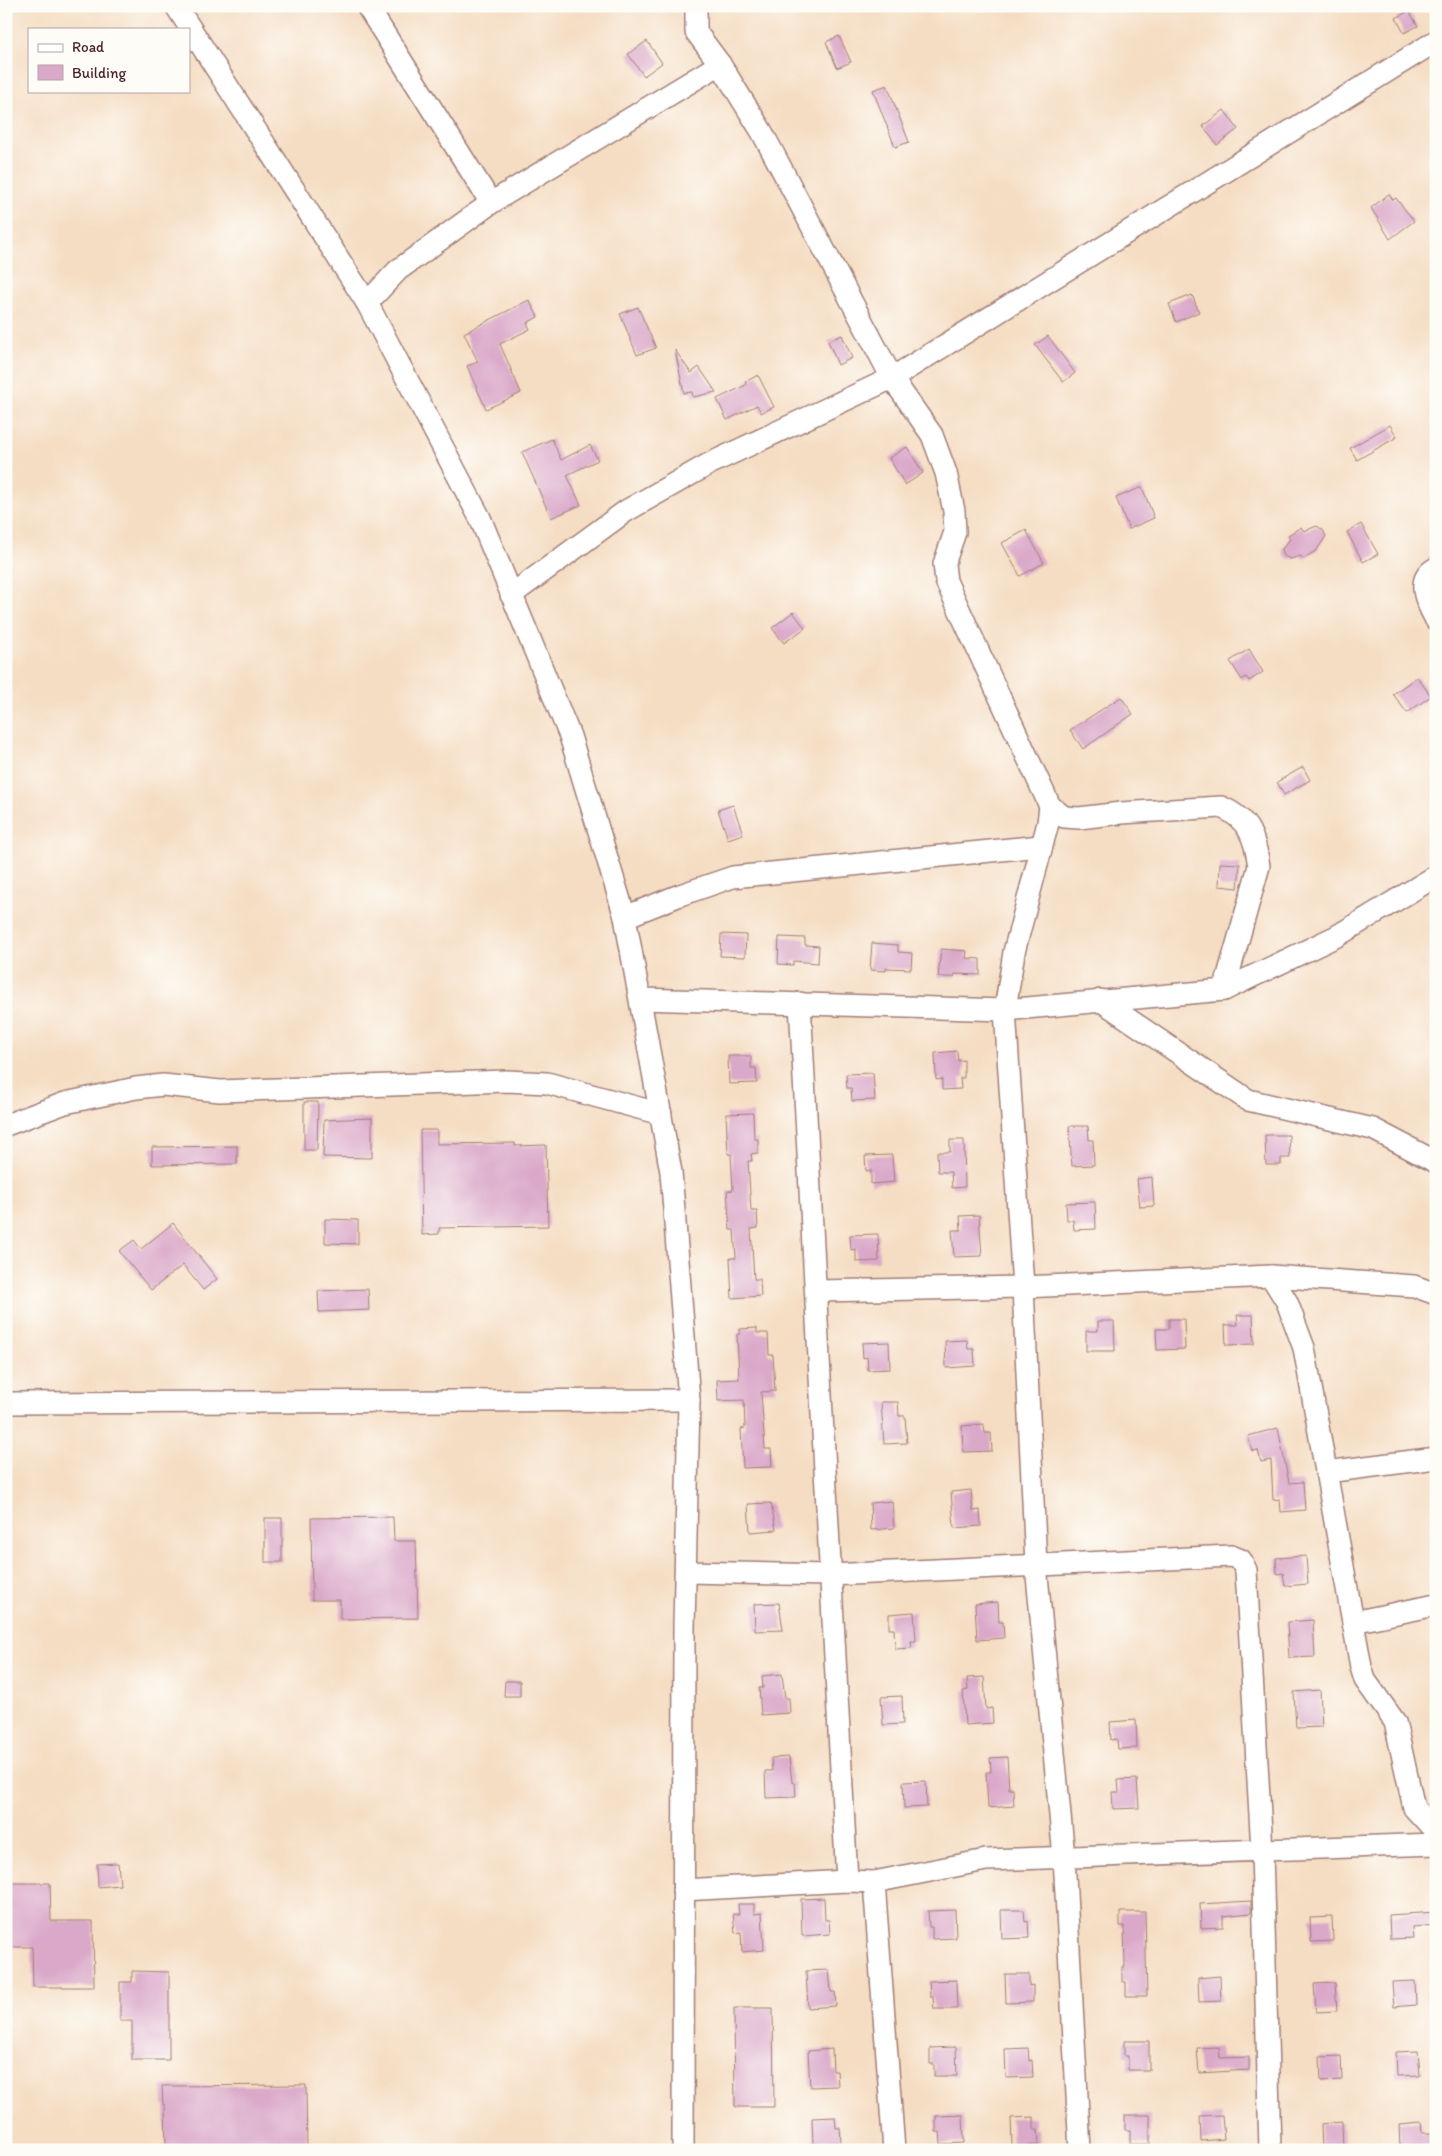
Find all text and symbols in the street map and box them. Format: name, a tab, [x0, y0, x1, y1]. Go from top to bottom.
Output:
legend	[28, 28, 190, 92]
text: Road	[72, 38, 105, 56]
text: Building	[72, 64, 126, 82]

